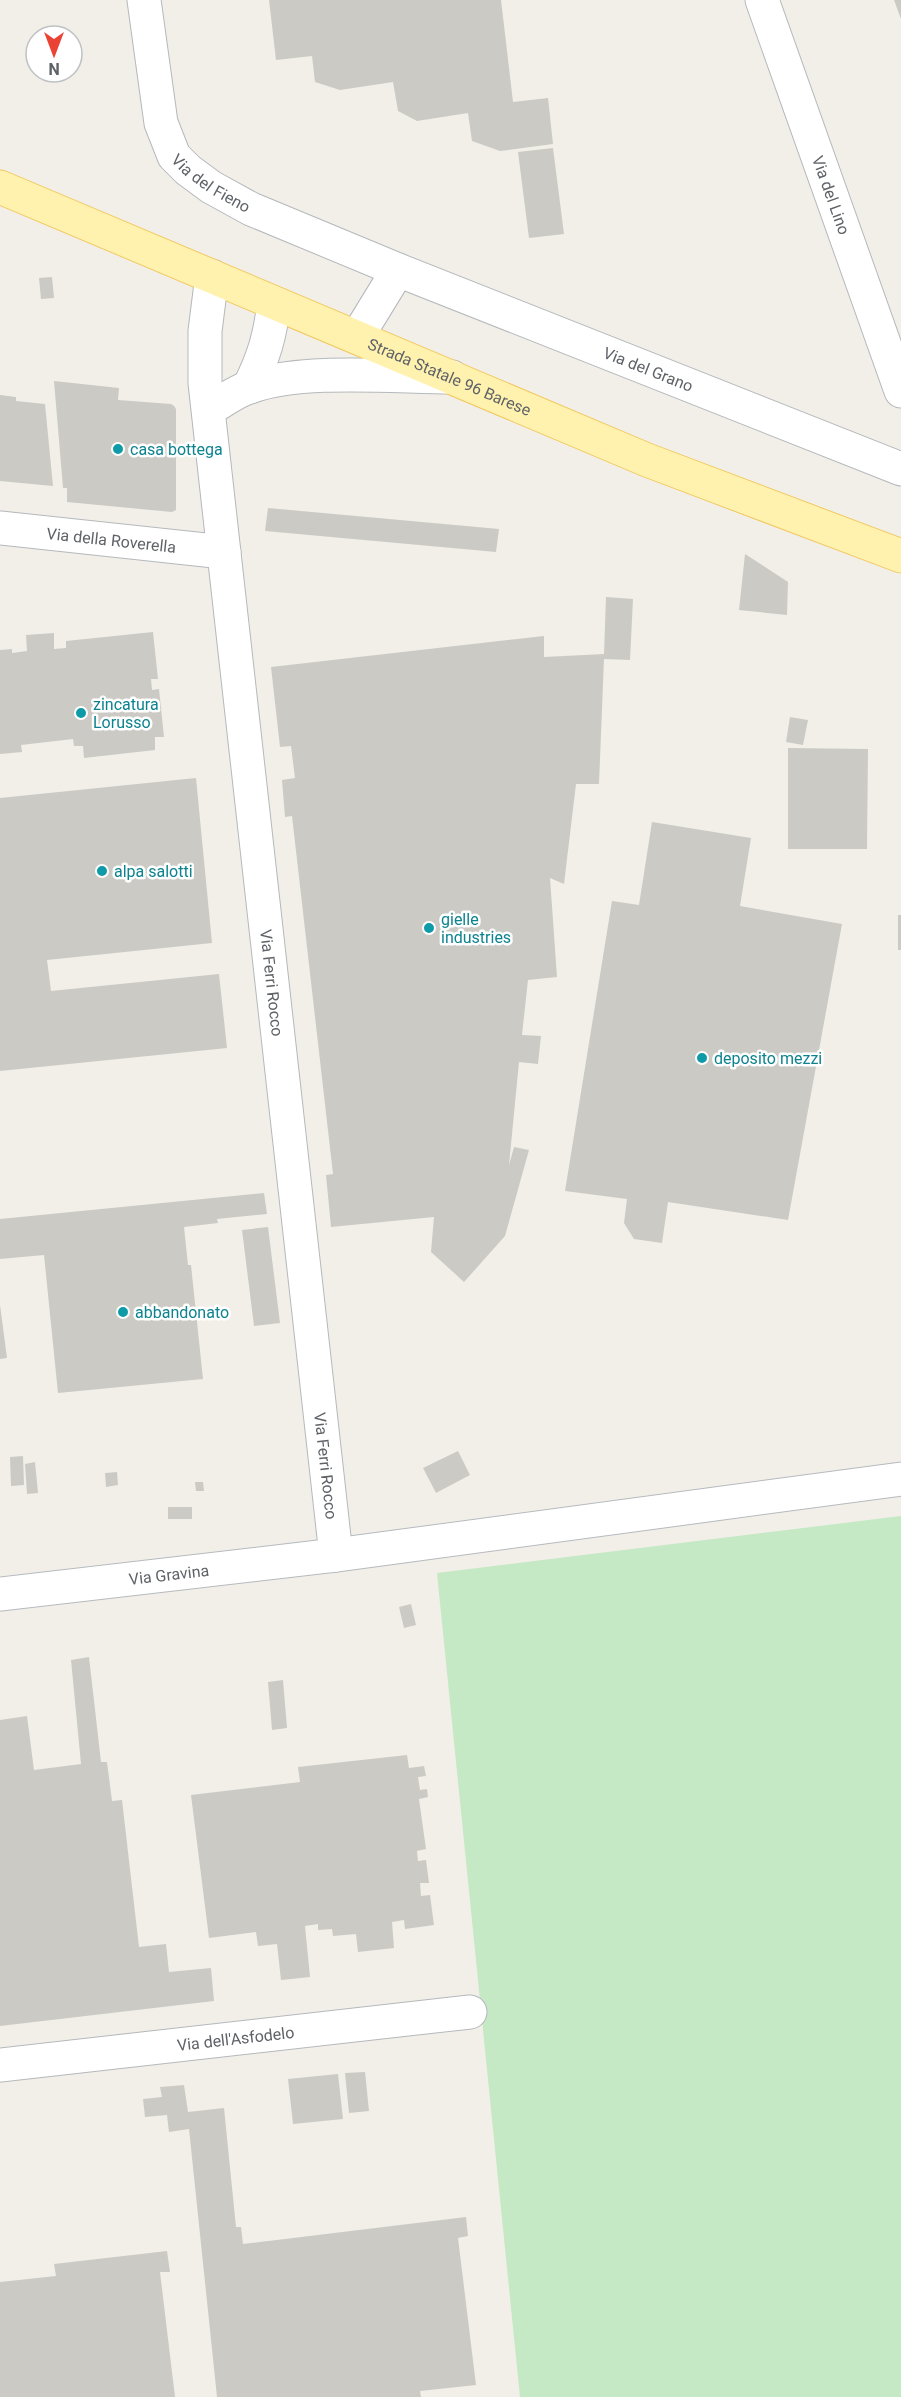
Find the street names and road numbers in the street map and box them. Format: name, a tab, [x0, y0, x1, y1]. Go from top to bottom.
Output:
street label: Via del Fieno	[168, 150, 254, 216]
street label: Via del Lino	[809, 153, 854, 237]
street label: Strada Statale 96 Barese	[365, 334, 534, 420]
street label: Via del Grano	[601, 343, 696, 395]
street label: Via della Roverella	[46, 524, 177, 556]
street label: Via Ferri Rocco	[257, 928, 287, 1037]
street label: Via Ferri Rocco	[311, 1411, 341, 1520]
street label: Via Gravina	[128, 1560, 210, 1588]
street label: Via dell'Asfodelo	[176, 2022, 295, 2054]

